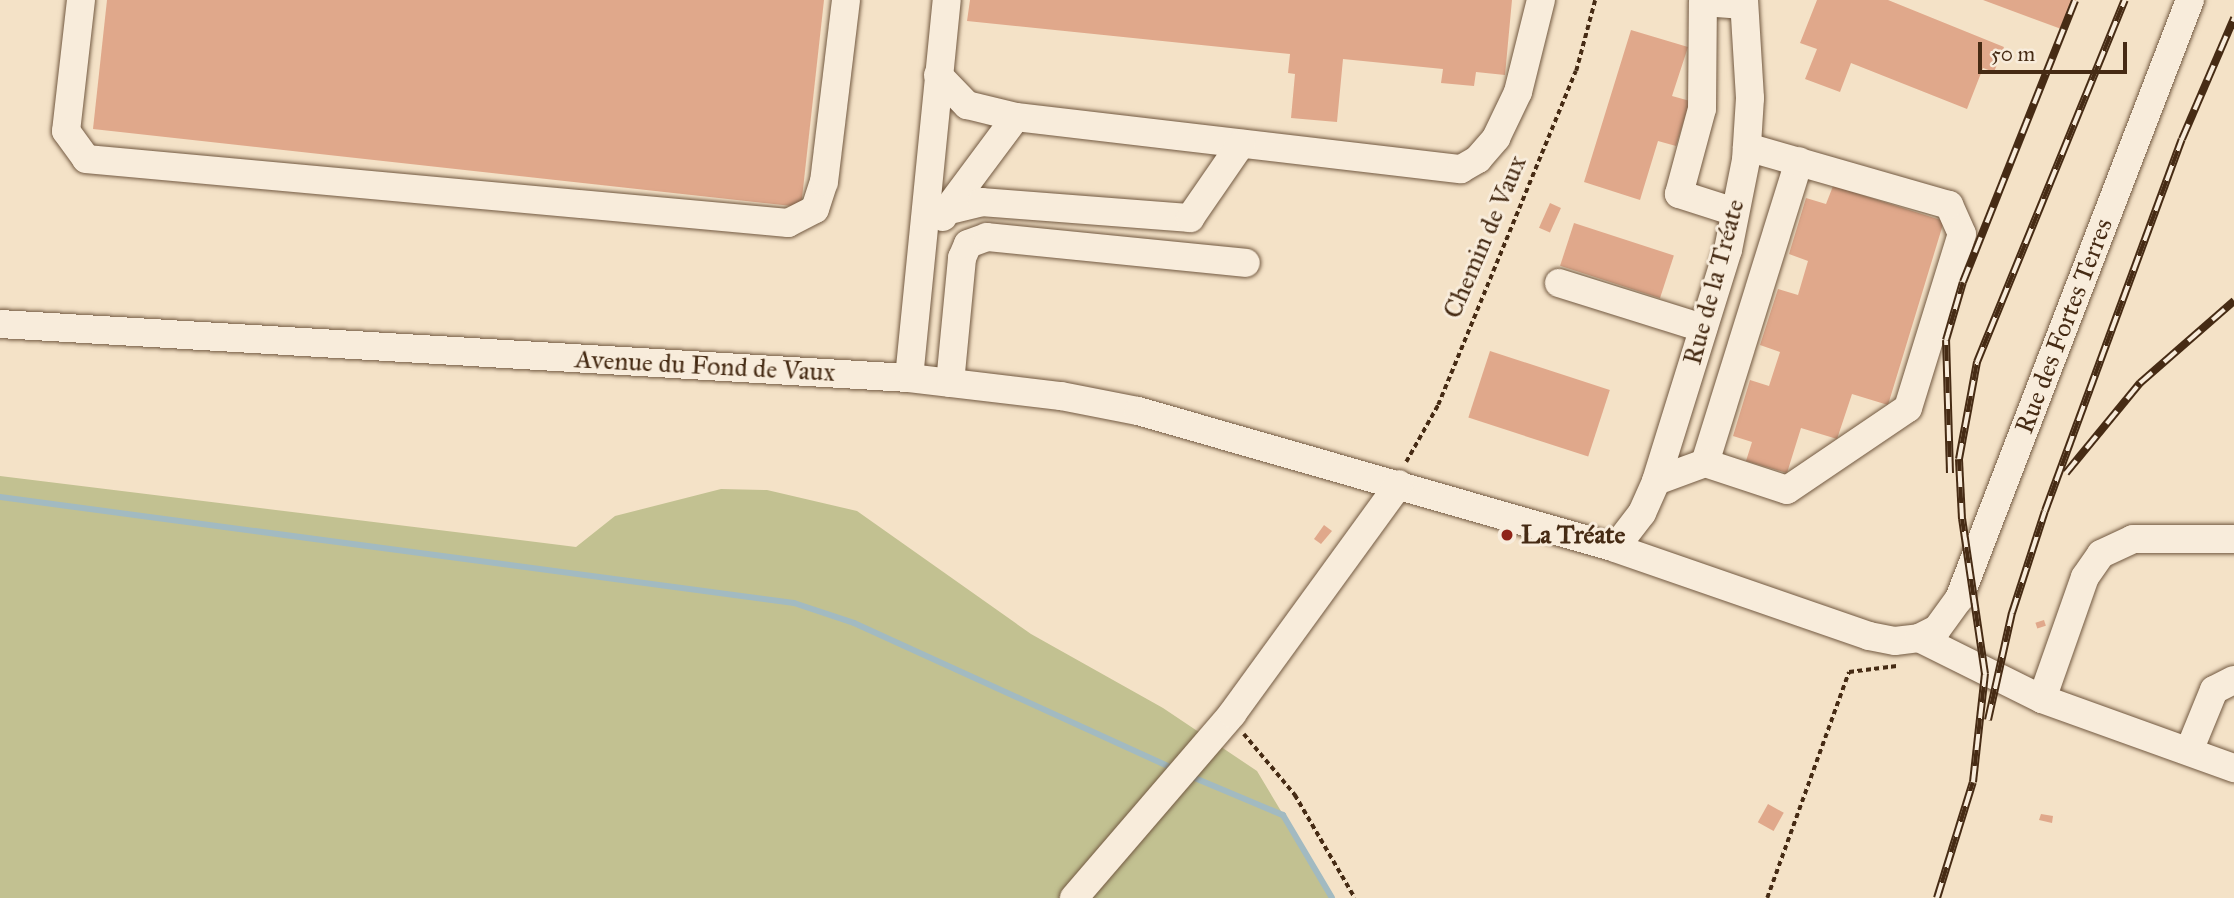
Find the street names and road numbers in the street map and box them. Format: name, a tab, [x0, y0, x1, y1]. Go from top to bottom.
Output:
street label: Chemin de Vaux	[1437, 151, 1533, 323]
street label: Rue de la Tréate	[1677, 196, 1751, 368]
street label: Rue des Fortes Terres	[2009, 214, 2119, 438]
street label: Avenue du Fond de Vaux	[574, 344, 836, 388]

